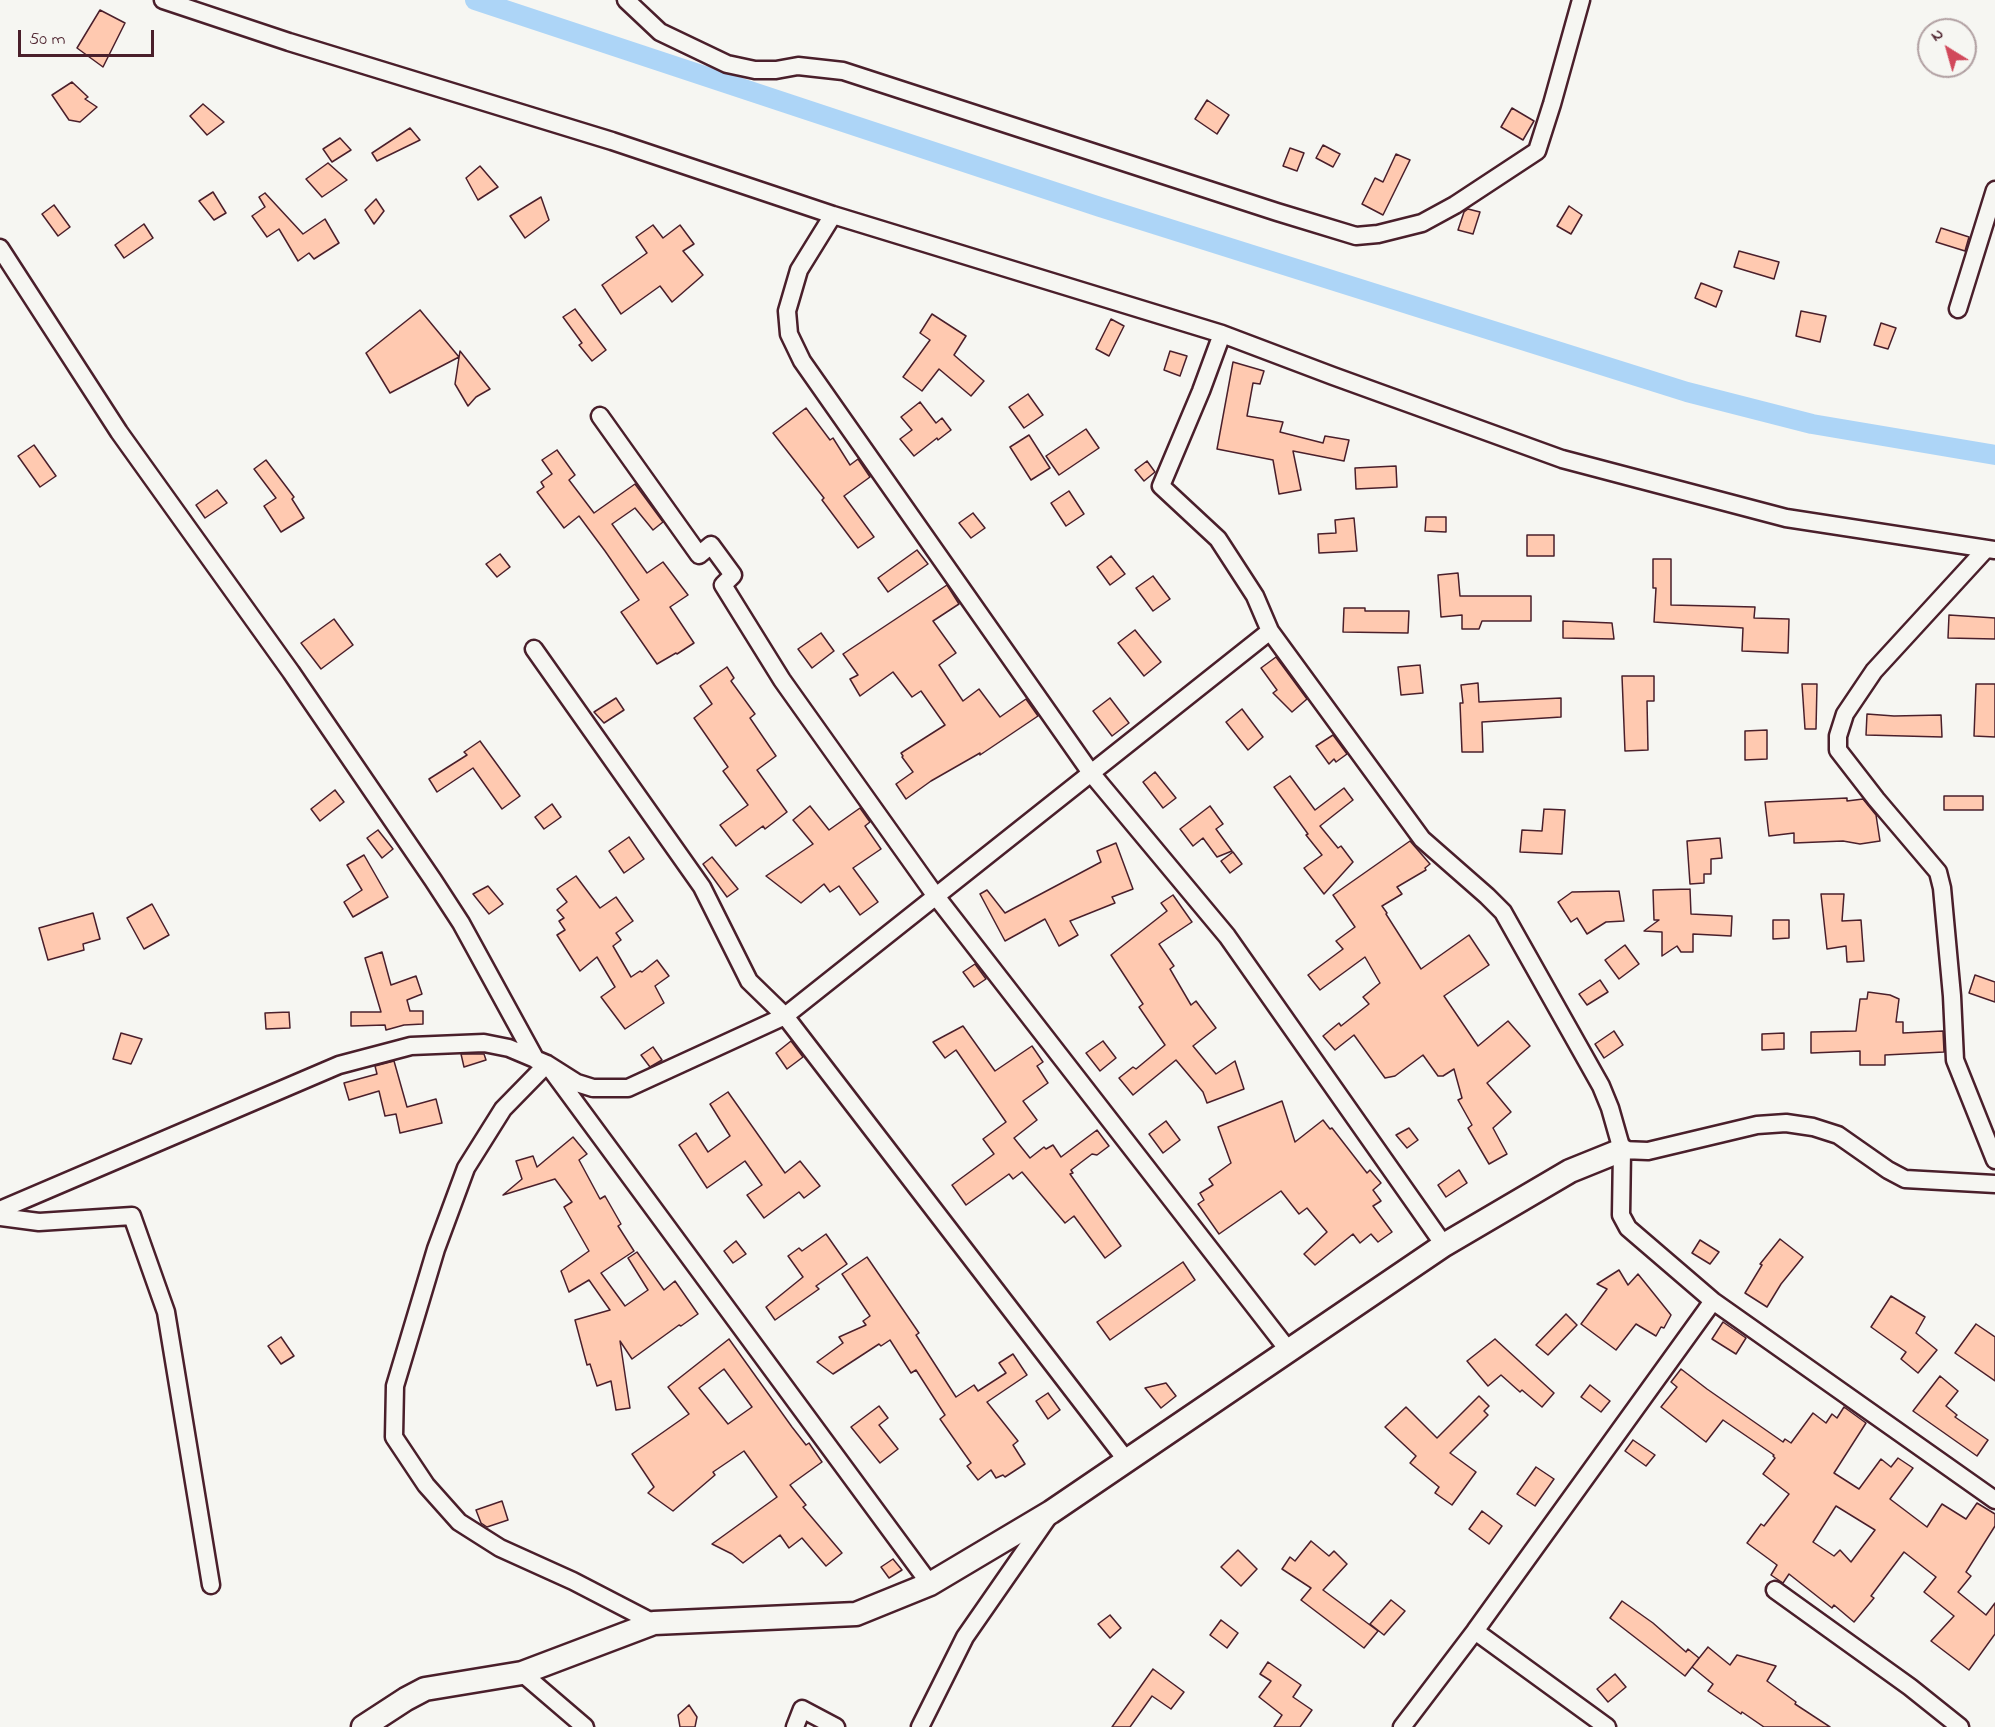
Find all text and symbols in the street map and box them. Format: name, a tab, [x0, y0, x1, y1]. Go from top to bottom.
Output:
scale bar	[21, 18, 158, 56]
north arrow	[1917, 18, 1977, 78]
text: N	[1926, 22, 1949, 48]
text: 50 m	[29, 27, 66, 53]

